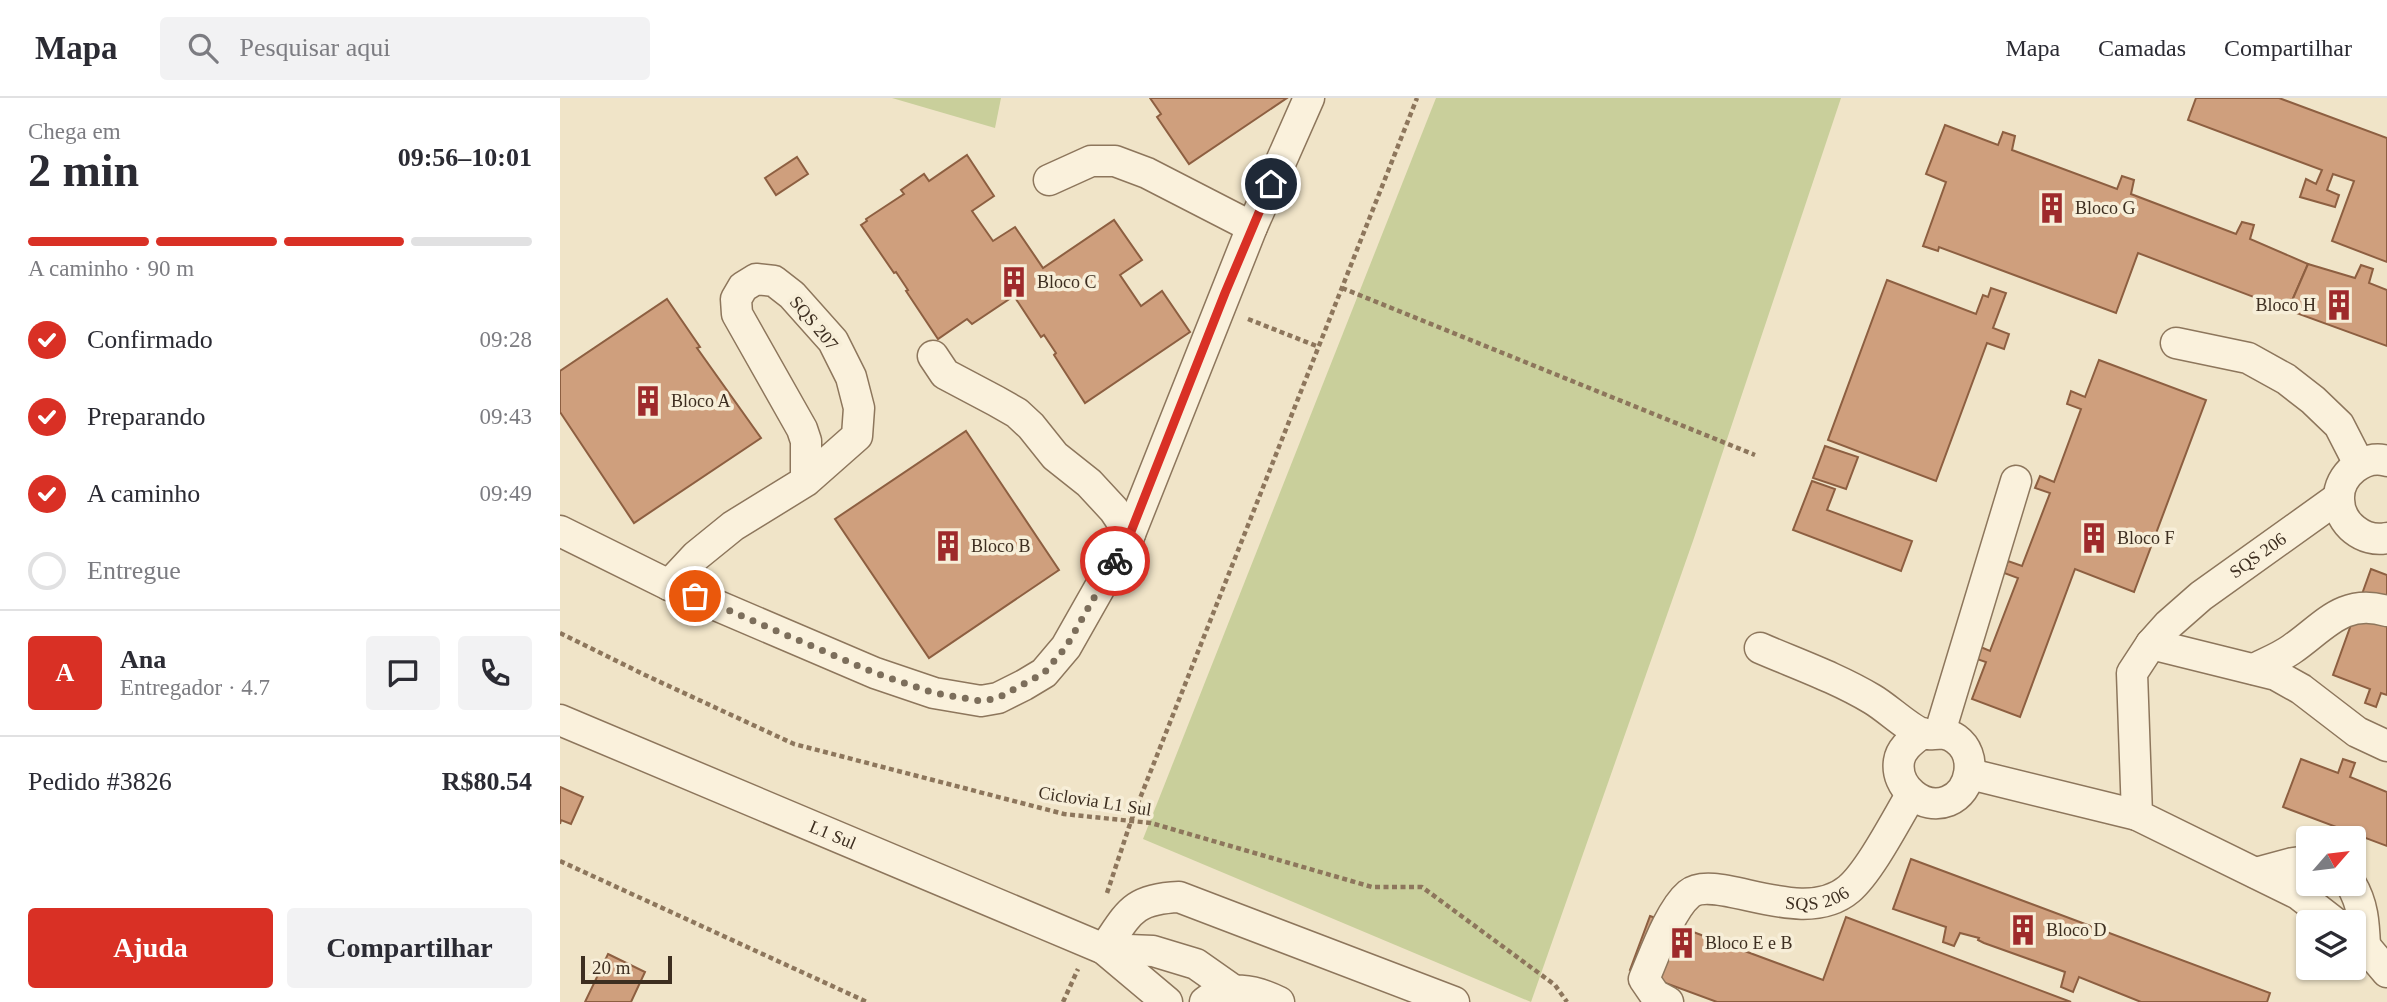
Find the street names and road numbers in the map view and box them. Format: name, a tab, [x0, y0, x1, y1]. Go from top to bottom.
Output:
street label: SQS 207	[786, 292, 842, 354]
street label: SQS 206	[2226, 528, 2290, 582]
street label: Ciclovia L1 Sul	[1037, 782, 1153, 820]
street label: L1 Sul	[807, 816, 859, 853]
street label: SQS 206	[1784, 882, 1853, 914]

